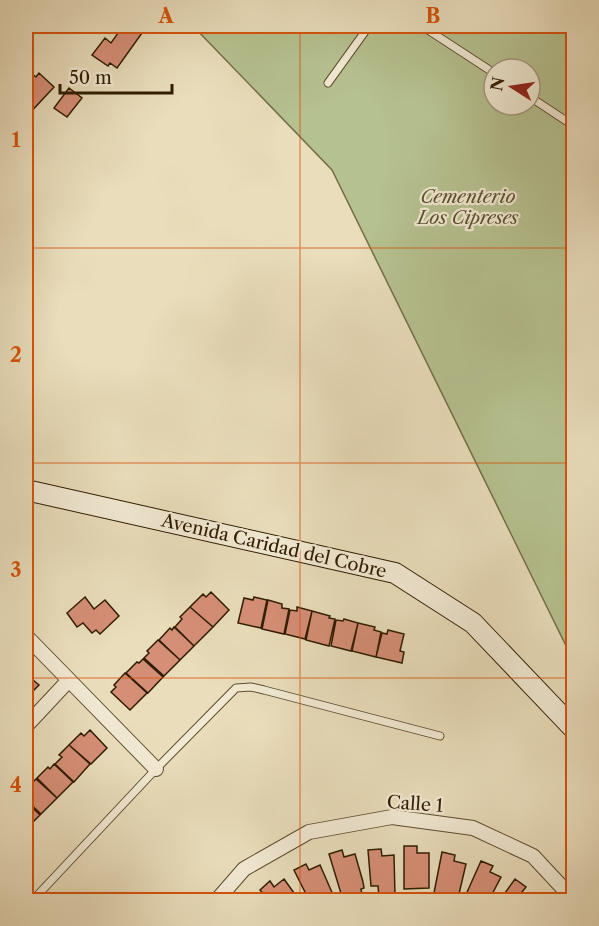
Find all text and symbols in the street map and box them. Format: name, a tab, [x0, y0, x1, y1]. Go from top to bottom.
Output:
text: A	[157, 4, 174, 28]
text: B	[426, 4, 441, 28]
scale bar	[60, 57, 172, 95]
north arrow	[482, 57, 542, 117]
text: 50 m	[69, 67, 112, 89]
text: N	[486, 75, 509, 93]
text: 1	[12, 128, 21, 152]
park label: Cementerio Los Cipreses	[416, 186, 519, 229]
text: 2	[10, 343, 22, 367]
street label: Avenida Caridad del Cobre	[158, 509, 389, 583]
text: 3	[10, 558, 22, 582]
text: 4	[10, 773, 22, 797]
street label: Calle 1	[386, 791, 444, 817]

